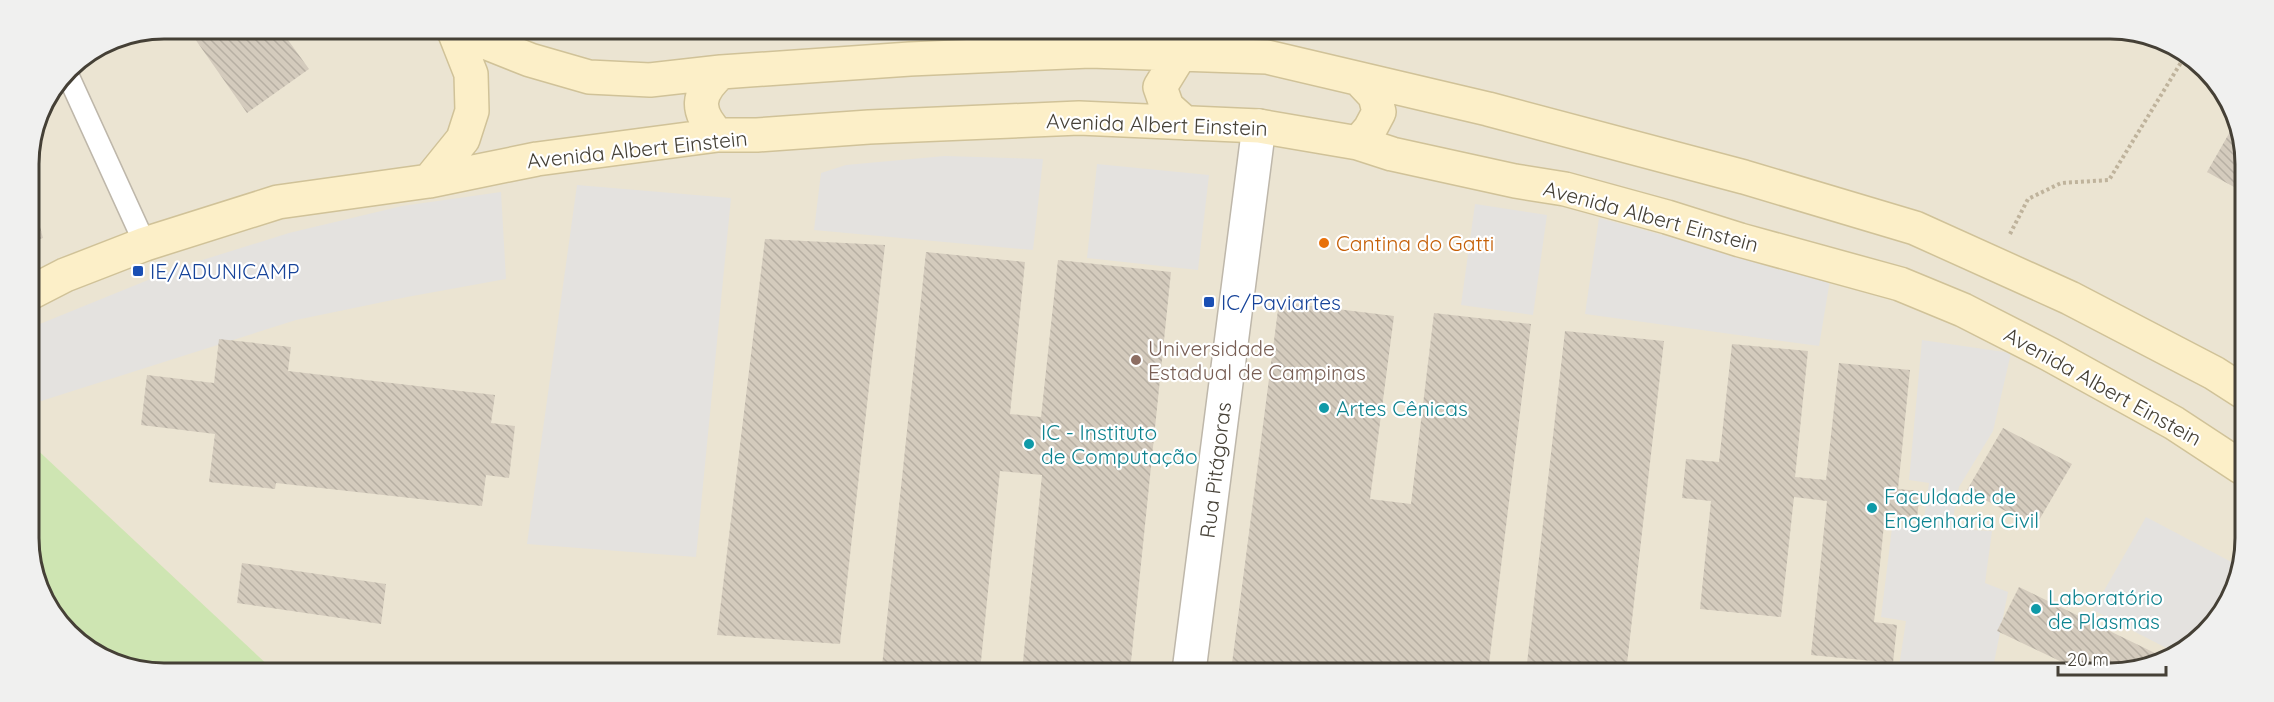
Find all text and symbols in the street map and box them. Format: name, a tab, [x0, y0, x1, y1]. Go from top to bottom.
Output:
street label: Avenida Albert Einstein	[1046, 107, 1268, 141]
street label: Avenida Albert Einstein	[525, 124, 749, 174]
street label: Avenida Albert Einstein	[1541, 175, 1761, 257]
place label: Cantina do Gatti	[1336, 230, 1494, 256]
marker: Cantina do Gatti	[1317, 236, 1331, 250]
place label: IE/ADUNICAMP	[150, 258, 300, 284]
marker: IE/ADUNICAMP	[131, 264, 145, 278]
place label: IC/Paviartes	[1221, 289, 1341, 315]
marker: IC/Paviartes	[1202, 295, 1216, 309]
street label: Avenida Albert Einstein	[2000, 321, 2206, 451]
place label: Universidade Estadual de Campinas	[1148, 335, 1366, 385]
marker: Universidade Estadual de Campinas	[1129, 353, 1143, 367]
place label: Artes Cênicas	[1336, 395, 1468, 421]
street label: Rua Pitágoras	[1194, 400, 1236, 540]
marker: Artes Cênicas	[1317, 401, 1331, 415]
place label: IC - Instituto de Computação	[1041, 419, 1198, 469]
marker: IC - Instituto de Computação	[1022, 437, 1036, 451]
place label: Faculdade de Engenharia Civil	[1884, 483, 2039, 533]
marker: Faculdade de Engenharia Civil	[1865, 501, 1879, 515]
place label: Laboratório de Plasmas	[2048, 584, 2163, 634]
marker: Laboratório de Plasmas	[2029, 602, 2043, 616]
scale bar	[2058, 639, 2166, 677]
text: 20 m	[2067, 648, 2109, 671]

